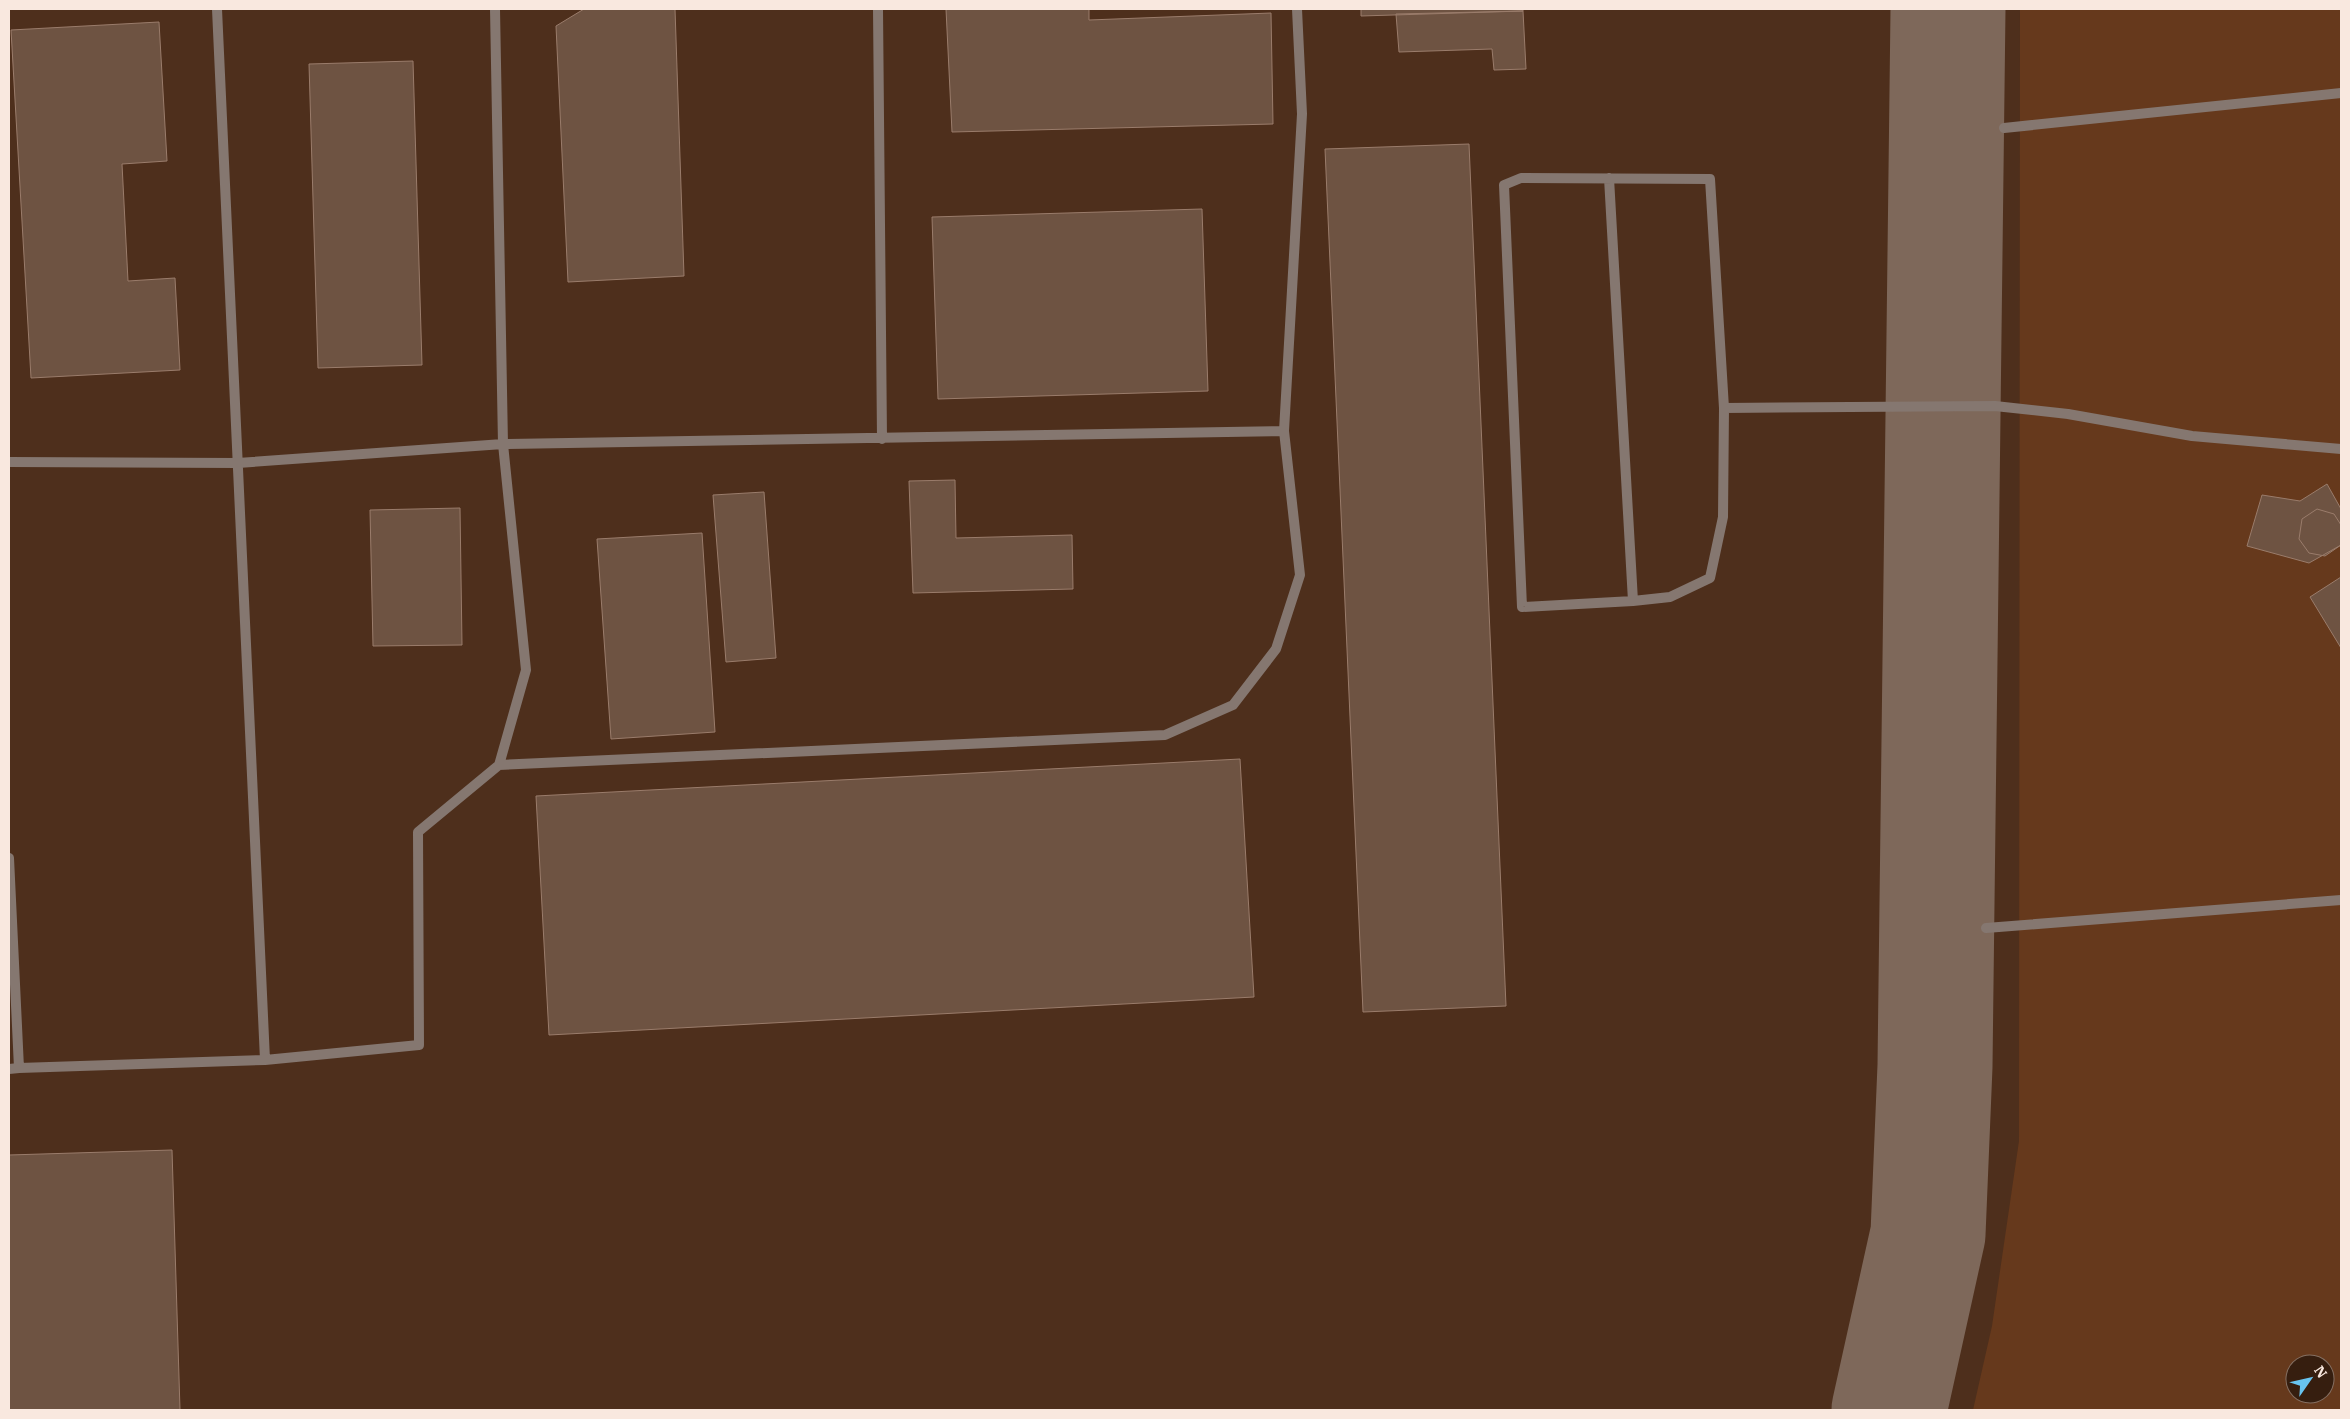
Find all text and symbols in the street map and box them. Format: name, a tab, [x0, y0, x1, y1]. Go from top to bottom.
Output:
north arrow	[2285, 1354, 2335, 1404]
text: N	[2310, 1362, 2331, 1381]

